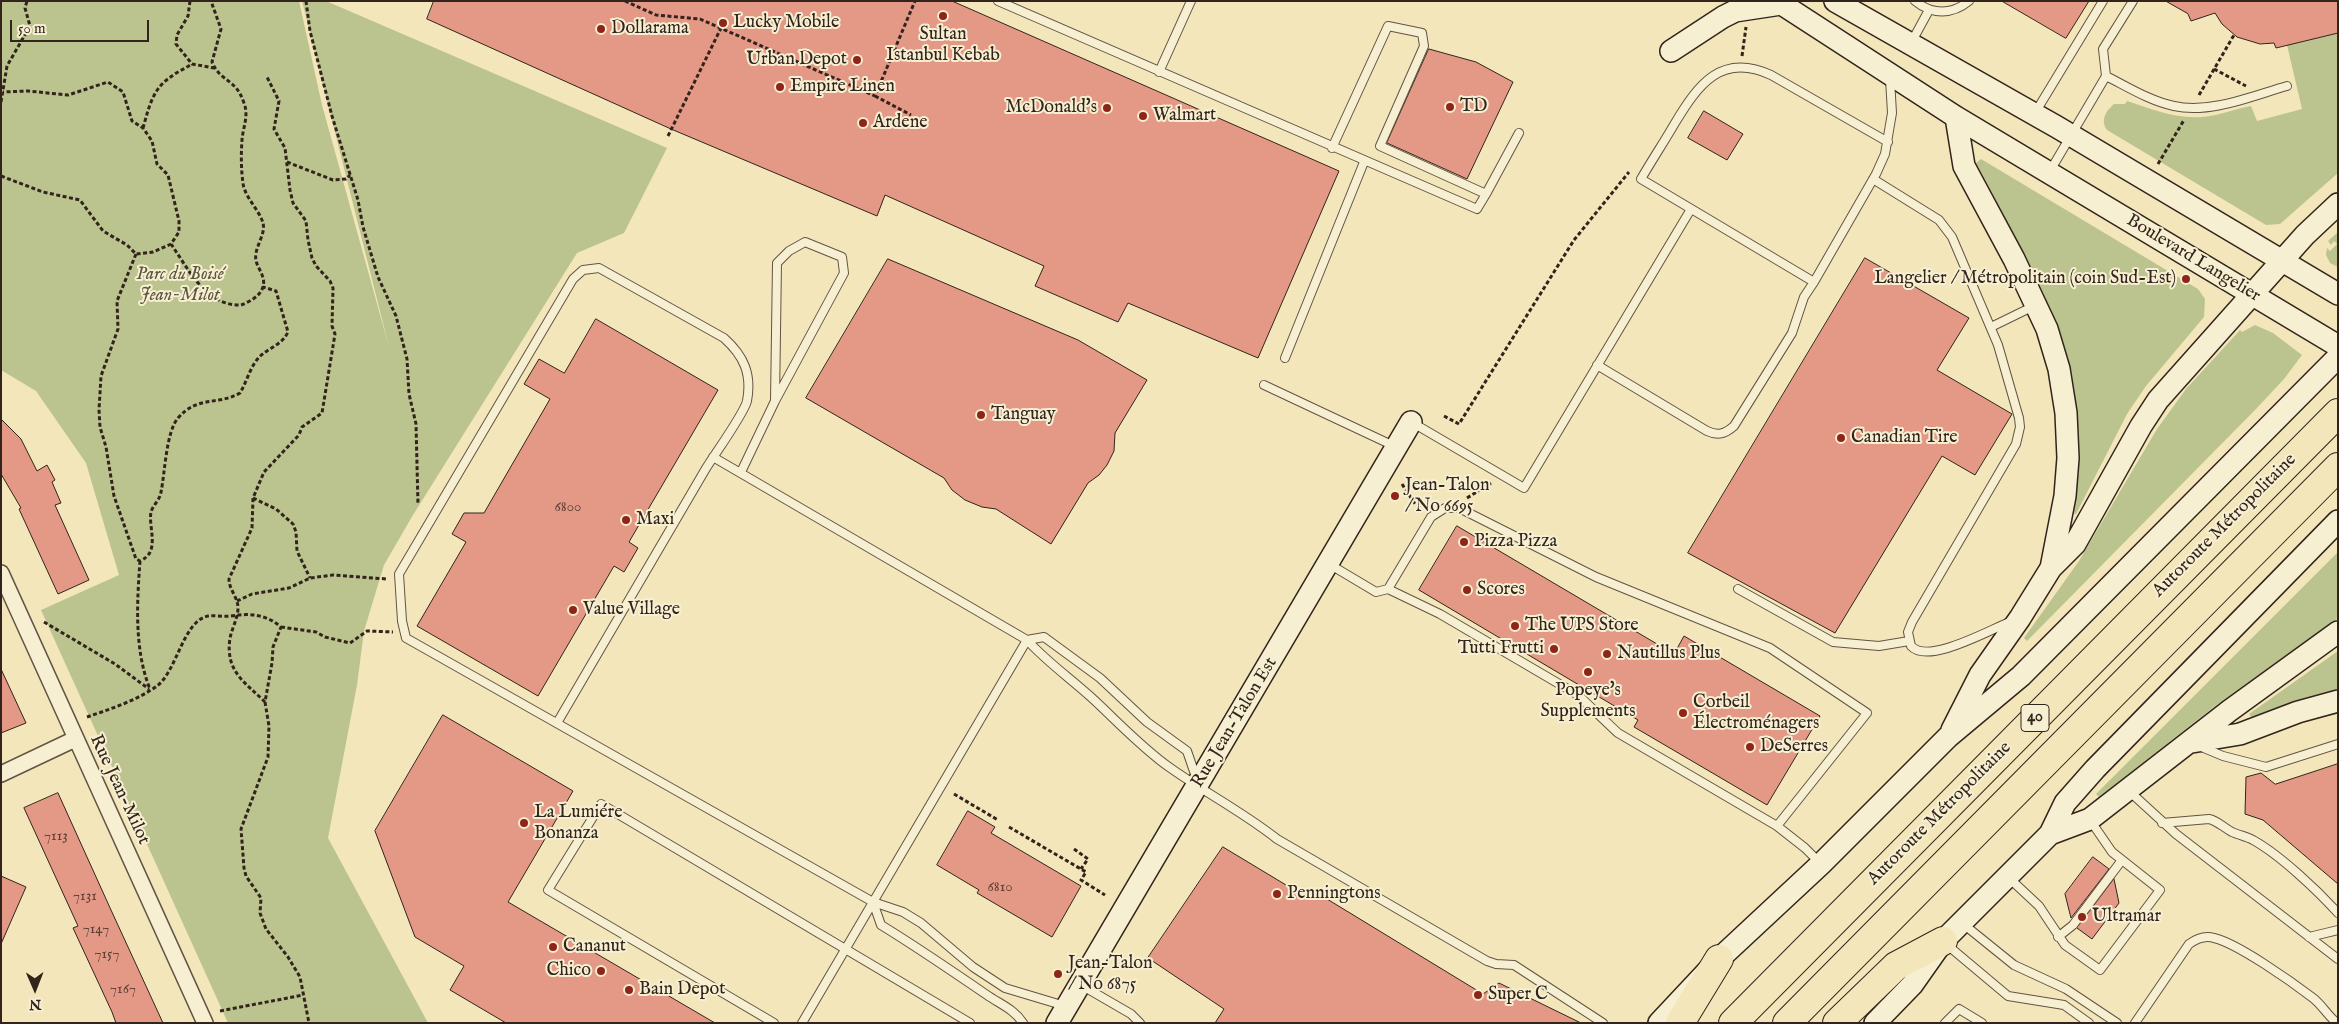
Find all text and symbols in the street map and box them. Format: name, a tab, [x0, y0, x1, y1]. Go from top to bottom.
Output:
scale bar	[12, 10, 151, 42]
marker: Sultan Istanbul Kebab	[937, 10, 949, 22]
place label: Lucky Mobile	[733, 12, 839, 34]
marker: Lucky Mobile	[717, 17, 729, 29]
place label: Dollarama	[611, 18, 689, 40]
text: 50 m	[18, 19, 46, 38]
marker: Dollarama	[595, 23, 607, 35]
place label: Sultan Istanbul Kebab	[886, 24, 1000, 66]
place label: Urban Depot	[746, 49, 847, 71]
marker: Urban Depot	[851, 54, 863, 66]
place label: Empire Linen	[790, 76, 895, 98]
marker: Empire Linen	[774, 81, 786, 93]
place label: TD	[1460, 96, 1488, 118]
place label: McDonald's	[1005, 97, 1097, 119]
marker: TD	[1444, 101, 1456, 113]
marker: McDonald's	[1101, 102, 1113, 114]
place label: Walmart	[1153, 105, 1216, 127]
marker: Walmart	[1137, 110, 1149, 122]
place label: Ardene	[873, 112, 927, 134]
marker: Ardene	[857, 117, 869, 129]
street label: Boulevard Langelier	[2122, 210, 2264, 308]
park label: Parc du Boisé Jean-Milot	[136, 264, 224, 306]
place label: Langelier / Métropolitain (coin Sud-Est)	[1874, 268, 2176, 290]
marker: Langelier / Métropolitain (coin Sud-Est)	[2180, 273, 2192, 285]
place label: Tanguay	[991, 404, 1056, 426]
marker: Tanguay	[975, 409, 987, 421]
place label: Canadian Tire	[1851, 427, 1958, 449]
marker: Canadian Tire	[1835, 432, 1847, 444]
street label: Autoroute Métropolitaine	[2149, 450, 2301, 602]
place label: Jean-Talon / No 6695	[1405, 475, 1489, 518]
marker: Jean-Talon / No 6695	[1389, 490, 1401, 502]
house number: 6800	[555, 499, 581, 517]
place label: Maxi	[636, 509, 674, 531]
marker: Maxi	[620, 514, 632, 526]
place label: Pizza Pizza	[1474, 531, 1557, 553]
marker: Pizza Pizza	[1458, 536, 1470, 548]
place label: Scores	[1477, 579, 1525, 601]
marker: Scores	[1461, 584, 1473, 596]
place label: Value Village	[583, 599, 680, 621]
marker: Value Village	[567, 604, 579, 616]
place label: The UPS Store	[1525, 615, 1639, 637]
marker: The UPS Store	[1509, 620, 1521, 632]
place label: Tutti Frutti	[1458, 638, 1544, 660]
marker: Tutti Frutti	[1548, 643, 1560, 655]
place label: Nautillus Plus	[1617, 643, 1720, 665]
marker: Nautillus Plus	[1601, 648, 1613, 660]
street label: Rue Jean-Talon Est	[1187, 654, 1283, 792]
marker: Popeye's Supplements	[1582, 666, 1594, 678]
place label: Popeye's Supplements	[1540, 680, 1636, 722]
place label: Corbeil Électroménagers	[1693, 692, 1819, 734]
road number: 40	[2021, 704, 2049, 731]
marker: Corbeil Électroménagers	[1677, 707, 1689, 719]
street label: Rue Jean-Milot	[84, 732, 154, 848]
place label: DeSerres	[1760, 736, 1828, 758]
street label: Autoroute Métropolitaine	[1864, 738, 2016, 890]
marker: DeSerres	[1744, 741, 1756, 753]
place label: La Lumiére Bonanza	[534, 802, 622, 844]
marker: La Lumiére Bonanza	[518, 817, 530, 829]
house number: 7113	[44, 828, 68, 846]
house number: 6810	[987, 879, 1013, 897]
place label: Penningtons	[1287, 883, 1381, 905]
house number: 7131	[73, 888, 97, 906]
marker: Penningtons	[1271, 888, 1283, 900]
place label: Ultramar	[2092, 906, 2161, 928]
marker: Ultramar	[2076, 911, 2088, 923]
house number: 7147	[83, 921, 109, 939]
place label: Cananut	[563, 936, 626, 958]
marker: Cananut	[547, 941, 559, 953]
house number: 7157	[94, 946, 120, 964]
place label: Jean-Talon / No 6875	[1068, 953, 1152, 996]
place label: Chico	[546, 960, 591, 982]
north arrow	[10, 964, 60, 1014]
marker: Chico	[595, 965, 607, 977]
marker: Jean-Talon / No 6875	[1052, 968, 1064, 980]
place label: Bain Depot	[639, 979, 725, 1001]
house number: 7167	[110, 981, 136, 999]
marker: Bain Depot	[623, 984, 635, 996]
place label: Super C	[1488, 984, 1548, 1006]
marker: Super C	[1472, 989, 1484, 1001]
text: N	[29, 995, 41, 1013]

